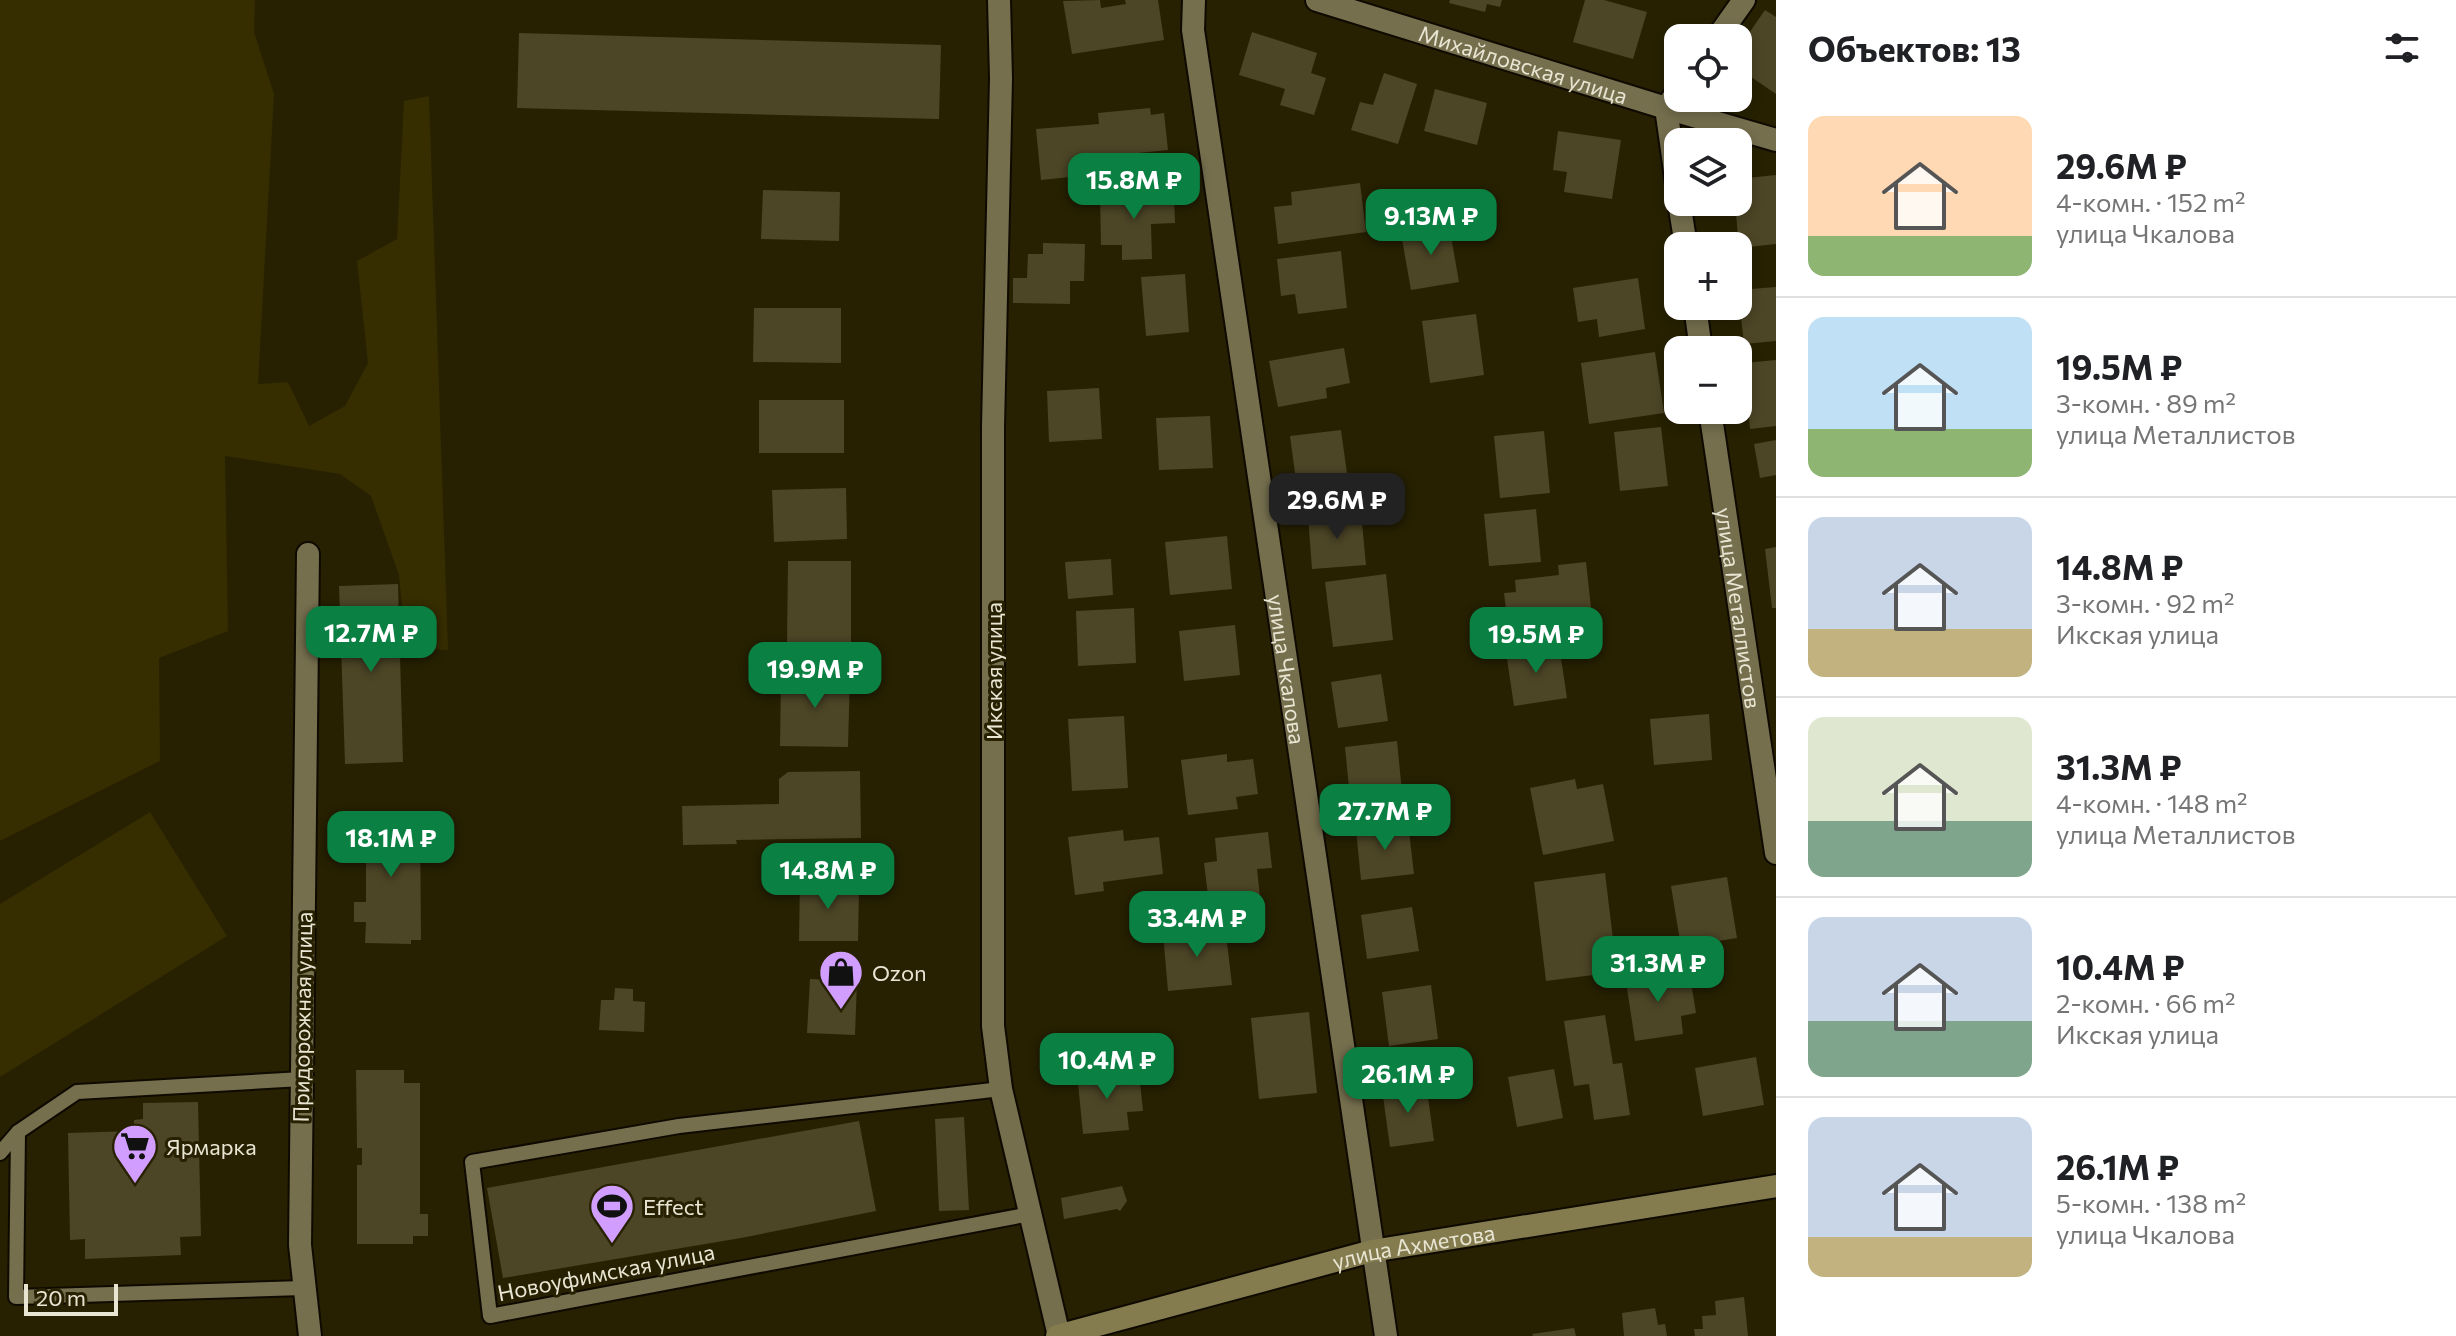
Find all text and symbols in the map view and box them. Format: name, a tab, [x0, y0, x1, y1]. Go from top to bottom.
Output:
street label: Михайловская улица	[1416, 19, 1631, 109]
map controls	[1664, 24, 1752, 424]
button: locate	[1664, 24, 1752, 112]
icon: filters	[2380, 26, 2424, 70]
text: Объектов: 13	[1808, 27, 2021, 69]
button: layers	[1664, 128, 1752, 216]
text: 29.6M ₽	[2056, 144, 2187, 186]
icon: home	[1872, 148, 1968, 244]
pin: 15.8M ₽	[1060, 153, 1208, 221]
text: 15.8M ₽	[1086, 163, 1182, 194]
text: 4-комн. · 152 m²	[2056, 186, 2246, 217]
pin: 9.13M ₽	[1357, 189, 1505, 257]
text: 9.13M ₽	[1384, 199, 1478, 230]
text: улица Чкалова	[2056, 217, 2235, 248]
button: +	[1664, 232, 1752, 320]
button: −	[1664, 336, 1752, 424]
text: 19.5M ₽	[2056, 345, 2182, 387]
icon: home	[1872, 349, 1968, 445]
text: 3-комн. · 89 m²	[2056, 387, 2236, 418]
text: улица Металлистов	[2056, 418, 2296, 449]
pin: 29.6M ₽	[1263, 473, 1411, 541]
text: 29.6M ₽	[1287, 483, 1387, 514]
street label: улица Металлистов	[1711, 506, 1768, 710]
text: 14.8M ₽	[2056, 545, 2183, 587]
icon: home	[1872, 549, 1968, 645]
text: 3-комн. · 92 m²	[2056, 587, 2234, 618]
street label: улица Чкалова	[1263, 592, 1312, 746]
street label: Икская улица	[980, 602, 1007, 740]
pin: 12.7M ₽	[297, 606, 445, 674]
pin: 19.5M ₽	[1462, 607, 1610, 675]
text: 12.7M ₽	[324, 616, 418, 647]
text: 19.5M ₽	[1488, 617, 1584, 648]
text: Икская улица	[2056, 618, 2219, 649]
pin: 19.9M ₽	[741, 642, 889, 710]
text: 19.9M ₽	[766, 652, 864, 683]
text: 31.3M ₽	[2056, 745, 2182, 787]
icon: home	[1872, 749, 1968, 845]
pin: 27.7M ₽	[1311, 784, 1459, 852]
text: 4-комн. · 148 m²	[2056, 787, 2248, 818]
text: 27.7M ₽	[1338, 794, 1432, 825]
pin: 18.1M ₽	[317, 811, 465, 879]
text: улица Металлистов	[2056, 818, 2296, 849]
text: 18.1M ₽	[345, 821, 437, 852]
pin: 14.8M ₽	[754, 843, 902, 911]
text: 14.8M ₽	[779, 853, 877, 884]
pin: 33.4M ₽	[1123, 891, 1271, 959]
text: 33.4M ₽	[1147, 901, 1247, 932]
street label: Придорожная улица	[287, 911, 317, 1123]
pin: 31.3M ₽	[1584, 936, 1732, 1004]
text: 10.4M ₽	[2056, 945, 2185, 987]
text: 31.3M ₽	[1610, 946, 1706, 977]
shop icon: Ozon	[817, 948, 865, 1011]
icon: home	[1872, 949, 1968, 1045]
place label: Ozon	[872, 959, 927, 986]
text: 2-комн. · 66 m²	[2056, 987, 2235, 1018]
text: Икская улица	[2056, 1018, 2219, 1049]
pin: 10.4M ₽	[1033, 1033, 1181, 1101]
text: 10.4M ₽	[1058, 1043, 1156, 1074]
pin: 26.1M ₽	[1334, 1047, 1482, 1115]
text: 26.1M ₽	[1361, 1057, 1455, 1088]
supermarket icon: Ярмарка	[111, 1122, 159, 1185]
place label: Ярмарка	[166, 1133, 257, 1160]
text: 26.1M ₽	[2056, 1145, 2179, 1187]
icon: home	[1872, 1149, 1968, 1245]
sports icon: Effect	[588, 1182, 636, 1245]
text: 5-комн. · 138 m²	[2056, 1187, 2246, 1218]
place label: Effect	[643, 1193, 704, 1220]
street label: улица Ахметова	[1329, 1218, 1497, 1275]
text: улица Чкалова	[2056, 1218, 2235, 1249]
street label: Новоуфимская улица	[495, 1238, 717, 1306]
scale bar	[24, 1280, 118, 1316]
text: 20 m	[36, 1284, 86, 1311]

